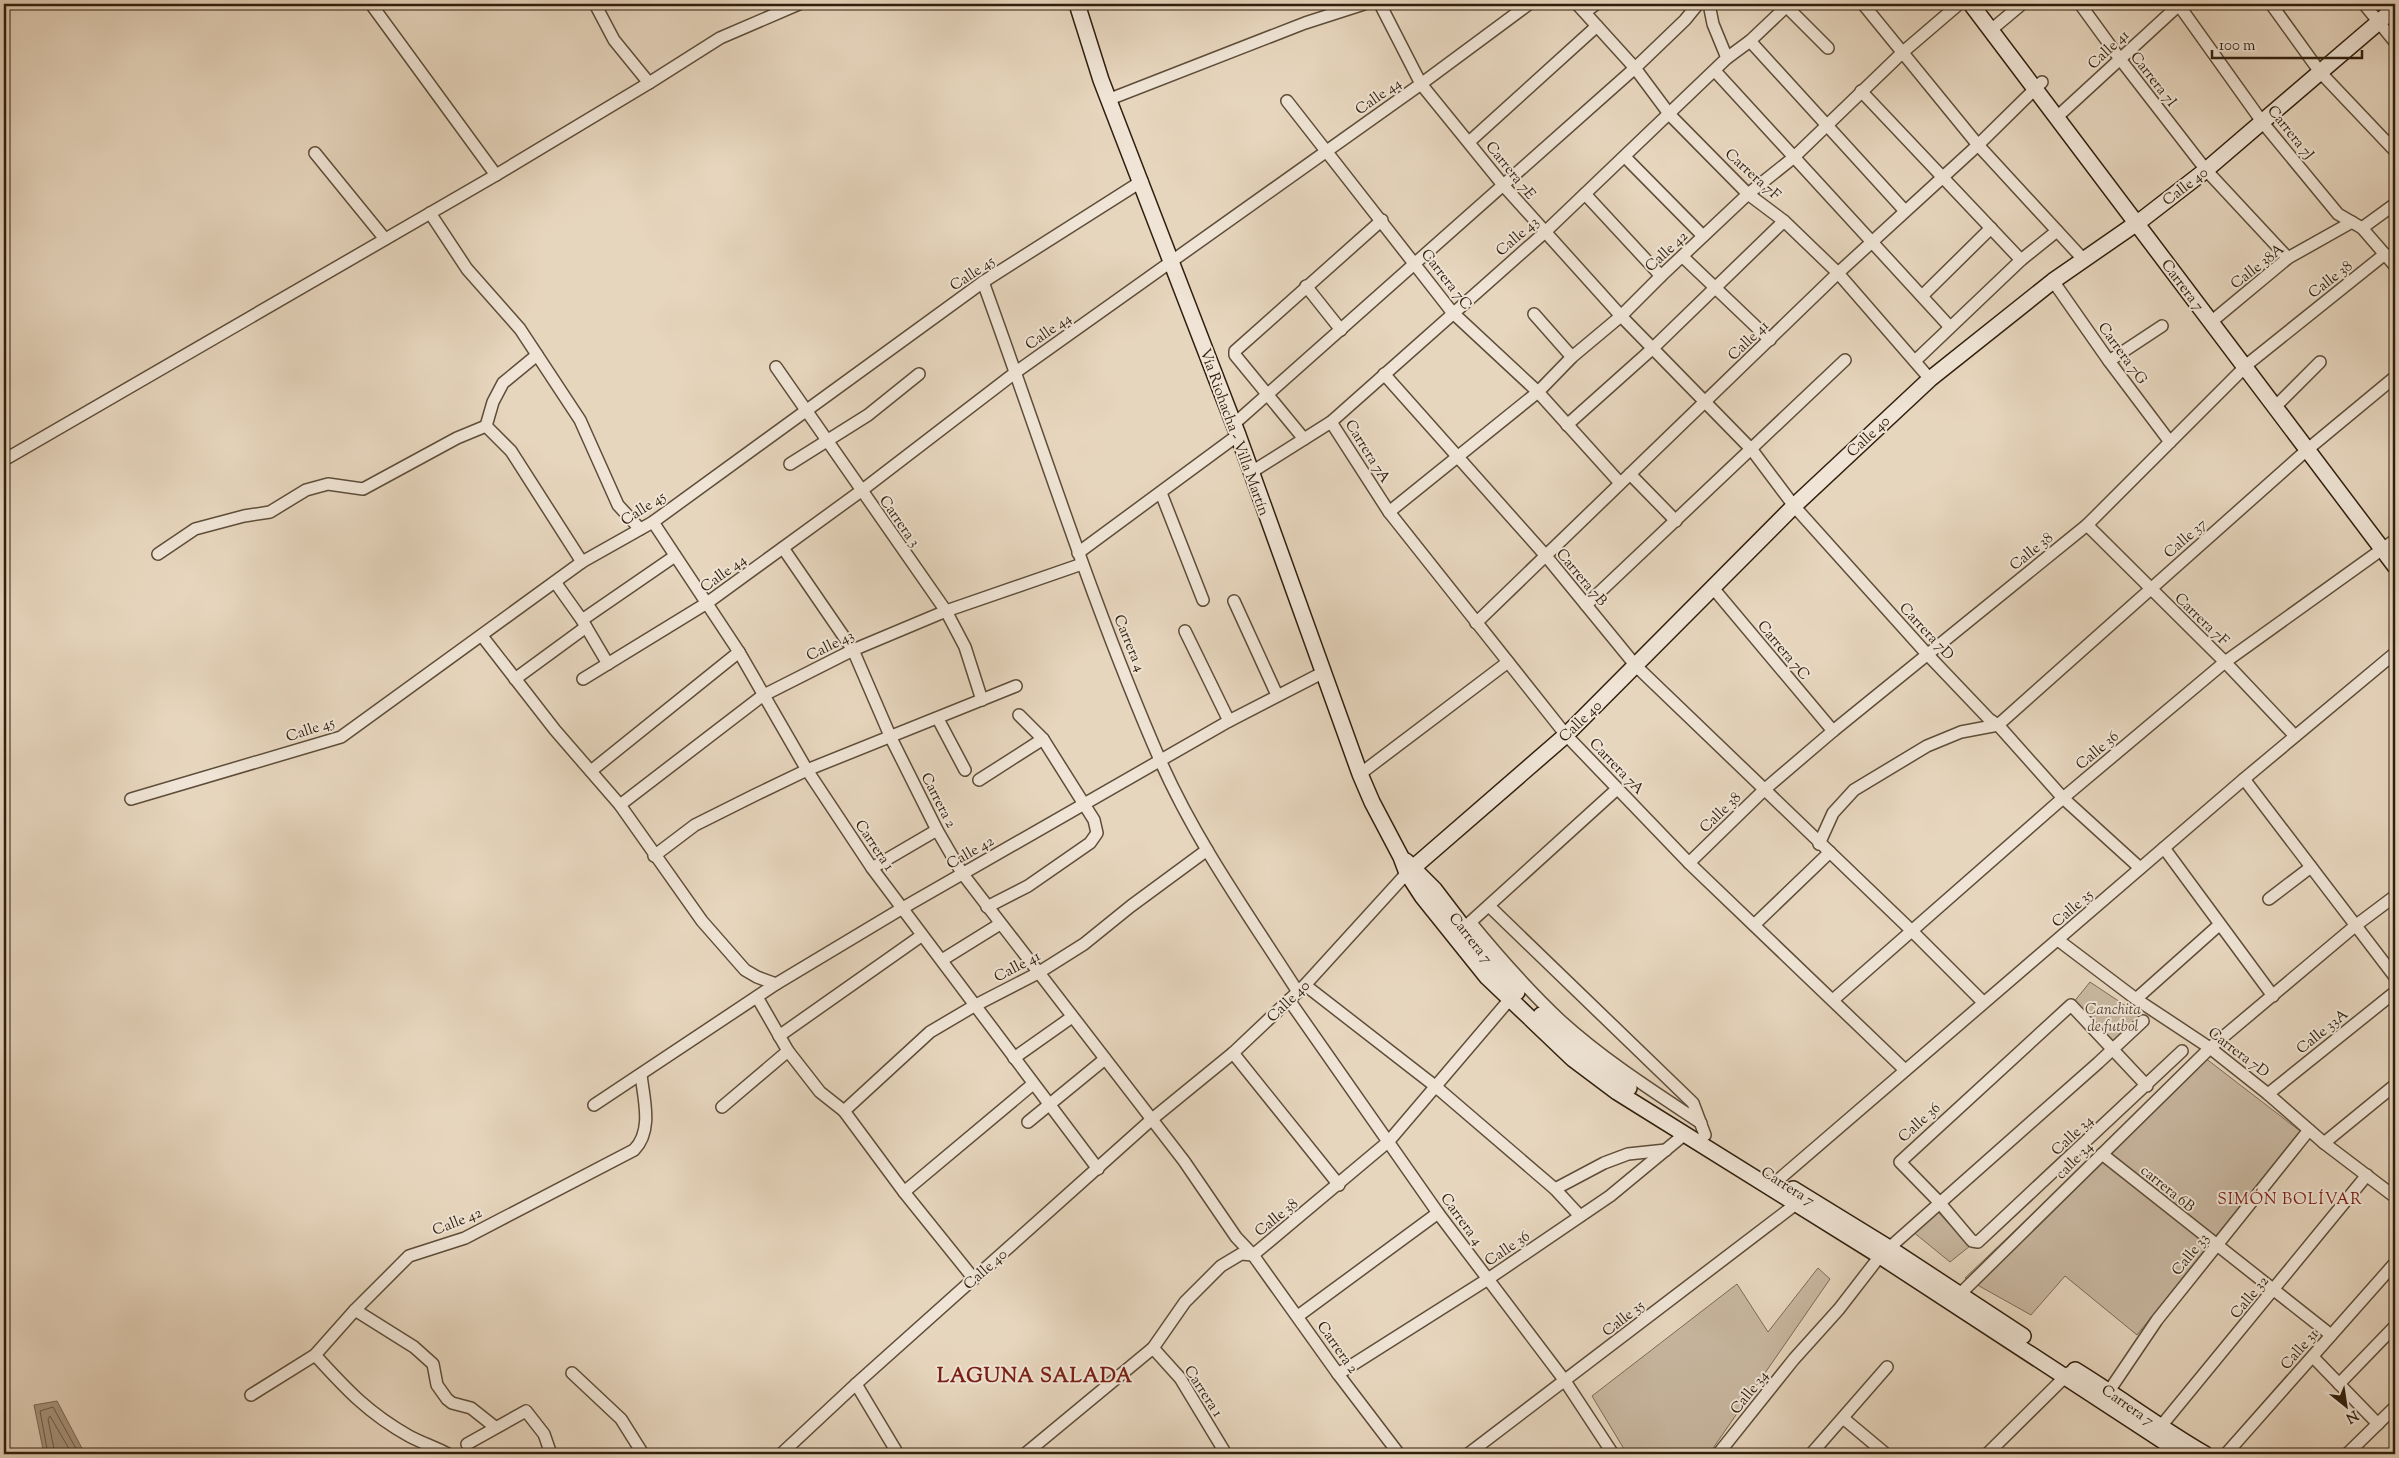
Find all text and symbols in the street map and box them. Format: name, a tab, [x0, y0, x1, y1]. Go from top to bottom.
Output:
street label: Calle 41	[2084, 25, 2134, 75]
scale bar	[2212, 28, 2362, 60]
text: 100 m	[2219, 36, 2256, 57]
street label: Carrera 7I	[2125, 48, 2181, 112]
street label: Calle 44	[1351, 73, 1407, 121]
street label: Carrera 7J	[2262, 101, 2319, 165]
street label: Carrera 7E	[1480, 137, 1540, 204]
street label: Carrera 7F	[1720, 144, 1785, 206]
street label: Calle 40	[2159, 163, 2213, 212]
street label: Calle 43	[1492, 213, 1544, 262]
street label: Calle 42	[1641, 227, 1693, 277]
street label: Calle 38A	[2227, 240, 2289, 295]
street label: Carrera 7C	[1415, 245, 1476, 315]
street label: Calle 45	[946, 252, 999, 297]
street label: Carrera 7	[2155, 256, 2209, 317]
street label: Calle 38	[2304, 256, 2357, 304]
street label: Calle 44	[1021, 308, 1077, 356]
street label: Calle 41	[1724, 316, 1774, 366]
street label: Carrera 7G	[2092, 318, 2152, 389]
street label: Vía Riohacha - Villa Martín	[1194, 346, 1274, 519]
street label: Calle 40	[1843, 411, 1895, 463]
street label: Carrera 7A	[1339, 416, 1395, 488]
street label: Calle 45	[617, 487, 670, 532]
street label: Carrera 3	[873, 492, 924, 552]
street label: Calle 37	[2160, 514, 2212, 564]
street label: Calle 38	[2006, 528, 2058, 576]
street label: Carrera 7B	[1550, 545, 1612, 612]
street label: Calle 44	[697, 550, 752, 598]
street label: Carrera 7F	[2169, 589, 2233, 652]
street label: Carrera 7D	[1894, 599, 1958, 666]
street label: Carrera 4	[1108, 612, 1150, 676]
street label: Carrera 7C	[1752, 617, 1814, 685]
street label: Calle 43	[803, 626, 858, 667]
street label: Calle 40	[1555, 696, 1607, 748]
street label: Calle 45	[283, 713, 337, 748]
street label: Calle 36	[2072, 727, 2124, 775]
street label: Carrera 7A	[1584, 734, 1648, 800]
street label: Carrera 2	[915, 769, 961, 832]
street label: Calle 38	[1695, 788, 1747, 838]
street label: Carrera 1	[849, 816, 899, 876]
street label: Calle 42	[943, 831, 998, 875]
street label: Calle 35	[2048, 885, 2098, 933]
street label: Carrera 7	[1443, 909, 1497, 969]
street label: Calle 41	[991, 946, 1045, 988]
street label: Calle 40	[1263, 976, 1315, 1028]
park label: Canchita de futbol	[2085, 1000, 2141, 1038]
street label: Calle 33A	[2292, 1005, 2353, 1060]
street label: Carrera 7D	[2203, 1023, 2273, 1083]
street label: Calle 36	[1894, 1098, 1946, 1148]
street label: Calle 34	[2047, 1111, 2099, 1161]
street label: calle 34	[2051, 1137, 2099, 1185]
street label: carrera 6B	[2135, 1161, 2199, 1218]
street label: Carrera 7	[1756, 1162, 1819, 1212]
district label: SIMÓN BOLÍVAR	[2217, 1188, 2363, 1212]
street label: Carrera 4	[1435, 1189, 1487, 1251]
street label: Calle 38	[1251, 1194, 1303, 1242]
street label: Calle 42	[430, 1203, 486, 1242]
street label: Calle 36	[1481, 1226, 1535, 1272]
street label: Calle 33	[2167, 1229, 2215, 1281]
street label: Calle 40	[959, 1245, 1013, 1296]
street label: Calle 32	[2226, 1272, 2274, 1324]
street label: Calle 35	[1598, 1296, 1649, 1342]
street label: Carrera 2	[1311, 1317, 1362, 1378]
street label: Calle 31	[2276, 1325, 2324, 1375]
street label: Carrera 1	[1178, 1362, 1227, 1422]
district label: LAGUNA SALADA	[937, 1363, 1133, 1392]
street label: Calle 34	[1726, 1366, 1775, 1419]
street label: Carrera 7	[2097, 1380, 2158, 1432]
north arrow	[2322, 1380, 2372, 1430]
text: N	[2342, 1404, 2361, 1427]

